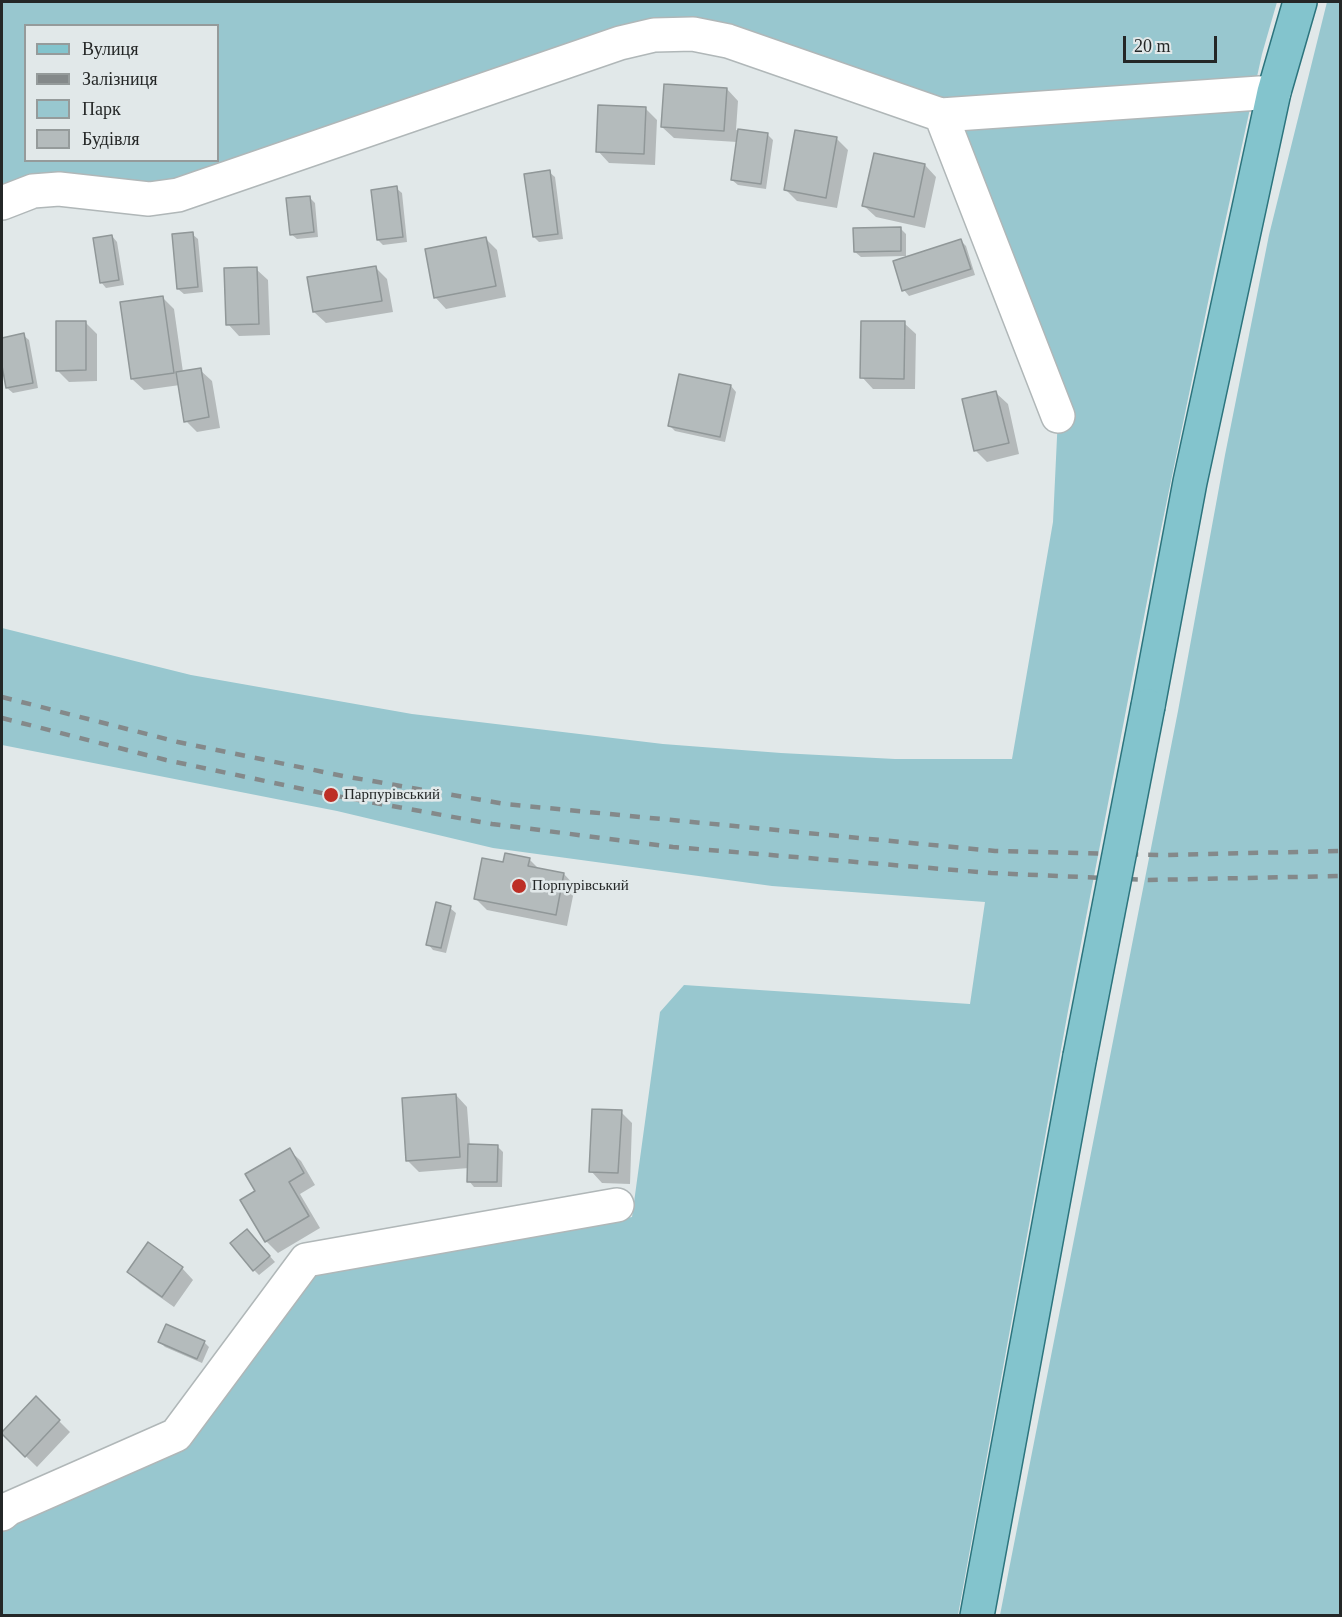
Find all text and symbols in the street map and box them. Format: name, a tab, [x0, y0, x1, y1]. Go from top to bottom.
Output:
legend	[24, 24, 219, 162]
scale bar	[1126, 24, 1220, 62]
text: 20 m	[1134, 36, 1171, 56]
text: Вулиця	[82, 39, 139, 59]
text: Залізниця	[82, 69, 157, 89]
text: Парк	[82, 99, 121, 119]
text: Будівля	[82, 129, 139, 149]
marker: Парпурівський	[322, 786, 340, 804]
place label: Парпурівський	[344, 786, 440, 804]
marker: Порпурівський	[510, 877, 528, 895]
place label: Порпурівський	[532, 877, 629, 895]

